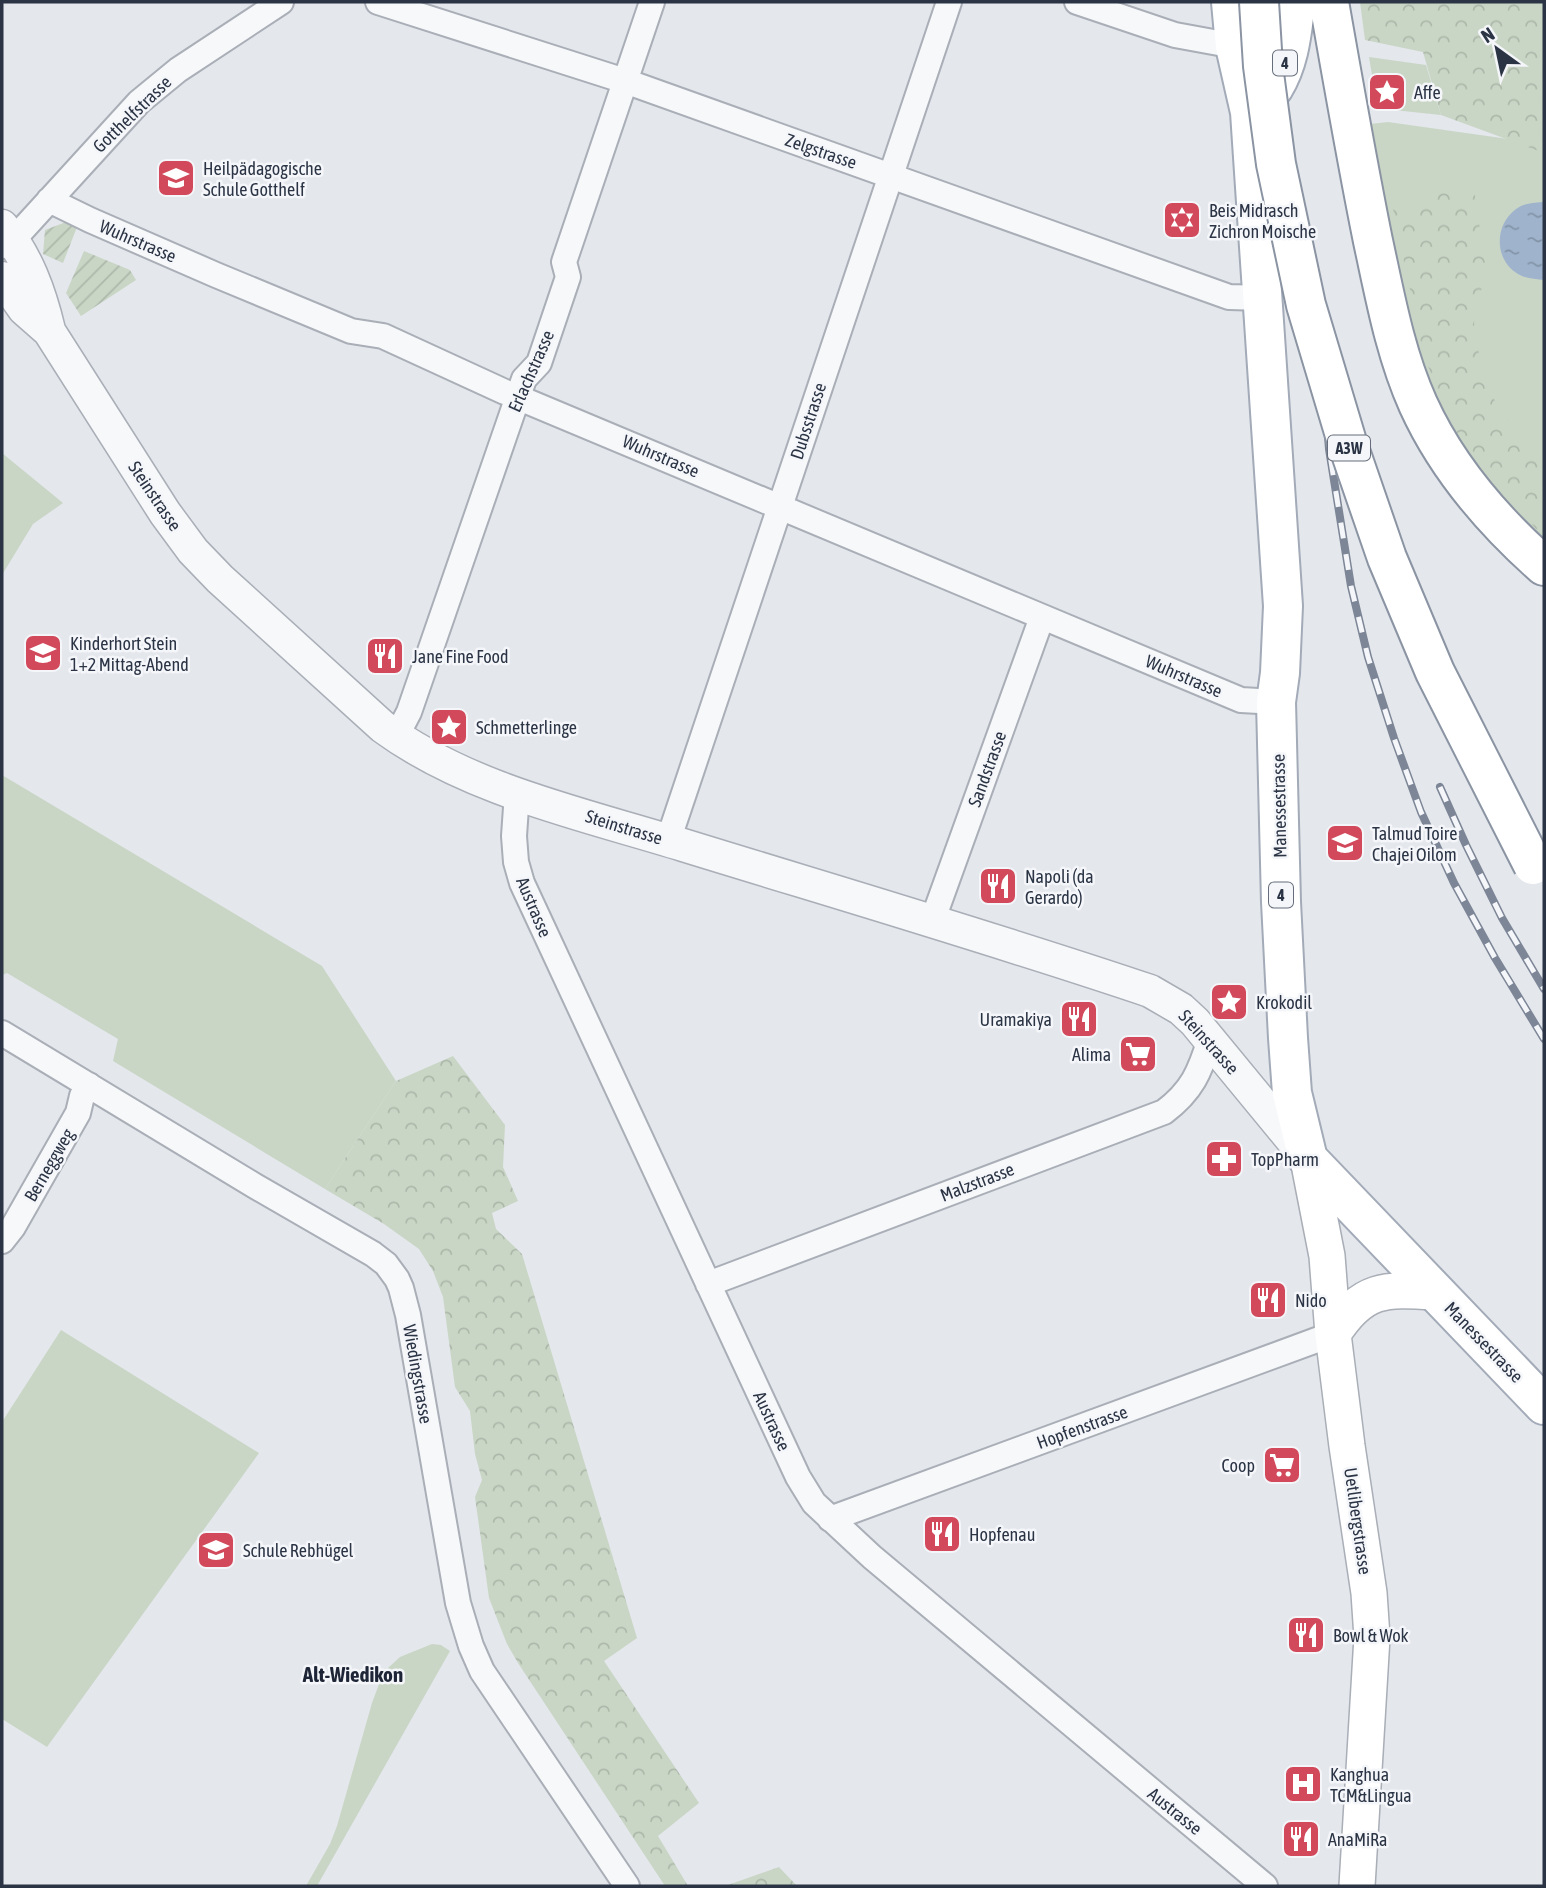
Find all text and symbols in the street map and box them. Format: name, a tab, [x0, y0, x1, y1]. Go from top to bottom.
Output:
north arrow	[1462, 14, 1532, 84]
text: N	[1477, 22, 1498, 47]
road number: 4	[1273, 50, 1297, 76]
street label: Gotthelfstrasse	[88, 71, 176, 157]
place icon: Affe	[1366, 71, 1408, 113]
place label: Affe	[1414, 82, 1441, 103]
street label: Zelgstrasse	[782, 129, 860, 173]
school or university icon: Heilpädagogische Schule Gotthelf	[155, 157, 197, 199]
place label: Heilpädagogische Schule Gotthelf	[203, 158, 322, 200]
synagogue icon: Beis Midrasch Zichron Moische	[1161, 199, 1203, 241]
place label: Beis Midrasch Zichron Moische	[1209, 200, 1316, 242]
street label: Wuhrstrasse	[96, 215, 180, 267]
street label: Erlachstrasse	[504, 327, 558, 415]
street label: Dubsstrasse	[786, 380, 830, 462]
street label: Wuhrstrasse	[619, 430, 703, 482]
road number: A3W	[1328, 436, 1370, 461]
street label: Steinstrasse	[124, 457, 186, 535]
school or university icon: Kinderhort Stein 1+2 Mittag-Abend	[22, 632, 64, 674]
place label: Kinderhort Stein 1+2 Mittag-Abend	[70, 633, 189, 675]
restaurant icon: Jane Fine Food	[364, 635, 406, 677]
place label: Jane Fine Food	[412, 646, 509, 667]
street label: Wuhrstrasse	[1142, 650, 1226, 702]
place icon: Schmetterlinge	[428, 706, 470, 748]
place label: Schmetterlinge	[476, 717, 577, 738]
street label: Sandstrasse	[964, 728, 1010, 810]
street label: Manessestrasse	[1268, 754, 1290, 858]
street label: Steinstrasse	[583, 805, 665, 849]
school or university icon: Talmud Toire Chajei Oilom	[1324, 822, 1366, 864]
place label: Talmud Toire Chajei Oilom	[1372, 823, 1457, 865]
restaurant icon: Napoli (da Gerardo)	[977, 865, 1019, 907]
place label: Napoli (da Gerardo)	[1025, 866, 1094, 908]
street label: Austrasse	[512, 874, 556, 940]
road number: 4	[1269, 882, 1293, 908]
place icon: Krokodil	[1208, 981, 1250, 1023]
place label: Krokodil	[1256, 992, 1312, 1013]
restaurant icon: Uramakiya	[1058, 998, 1100, 1040]
street label: Steinstrasse	[1175, 1005, 1243, 1079]
place label: Uramakiya	[980, 1009, 1052, 1030]
supermarket icon: Alima	[1117, 1033, 1159, 1075]
place label: Alima	[1072, 1044, 1111, 1065]
street label: Berneggweg	[20, 1125, 78, 1205]
pharmacy icon: TopPharm	[1203, 1138, 1245, 1180]
place label: TopPharm	[1251, 1149, 1319, 1170]
street label: Malzstrasse	[937, 1158, 1017, 1206]
restaurant icon: Nido	[1247, 1279, 1289, 1321]
place label: Nido	[1295, 1290, 1327, 1311]
street label: Manessestrasse	[1440, 1297, 1528, 1387]
street label: Wiedingstrasse	[399, 1323, 437, 1425]
street label: Austrasse	[749, 1388, 795, 1454]
street label: Hopfenstrasse	[1034, 1401, 1130, 1453]
supermarket icon: Coop	[1261, 1444, 1303, 1486]
place label: Coop	[1221, 1455, 1255, 1476]
street label: Uetlibergstrasse	[1340, 1466, 1376, 1576]
restaurant icon: Hopfenau	[921, 1513, 963, 1555]
place label: Hopfenau	[969, 1524, 1035, 1545]
school or university icon: Schule Rebhügel	[195, 1529, 237, 1571]
place label: Schule Rebhügel	[243, 1540, 354, 1561]
restaurant icon: Bowl & Wok	[1285, 1614, 1327, 1656]
place label: Bowl & Wok	[1333, 1625, 1409, 1646]
district label: Alt-Wiedikon	[302, 1662, 403, 1686]
hospital icon: Kanghua TCM&Lingua	[1282, 1763, 1324, 1805]
place label: Kanghua TCM&Lingua	[1330, 1764, 1412, 1806]
street label: Austrasse	[1144, 1783, 1206, 1839]
restaurant icon: AnaMiRa	[1280, 1818, 1322, 1860]
place label: AnaMiRa	[1328, 1829, 1388, 1850]

